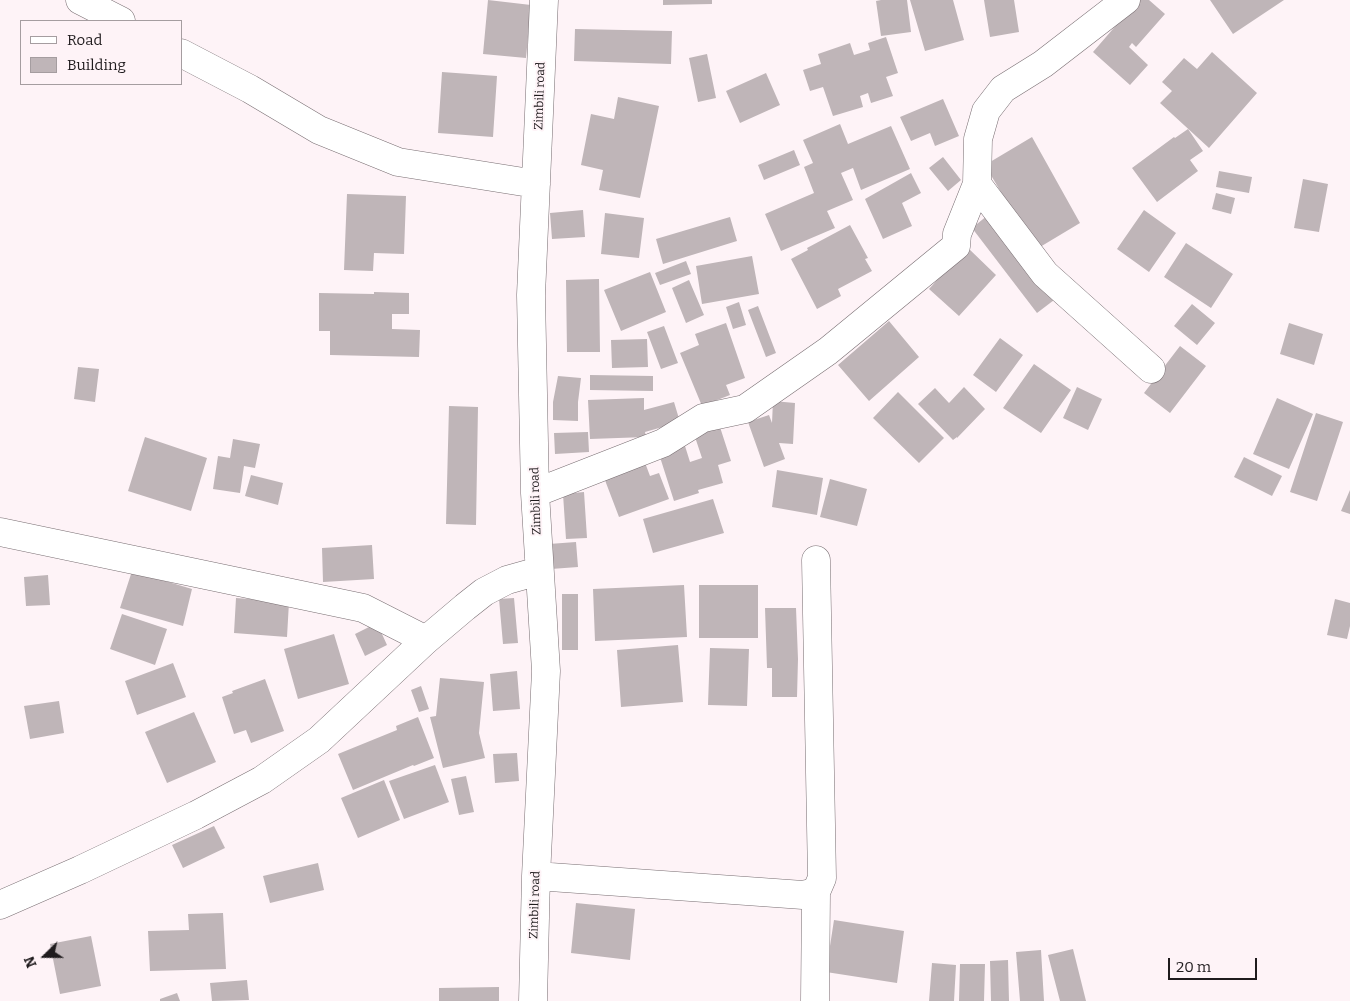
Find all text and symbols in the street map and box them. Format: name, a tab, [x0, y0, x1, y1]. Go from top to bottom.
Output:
legend	[20, 20, 182, 85]
text: Road	[67, 31, 102, 49]
text: Building	[67, 56, 126, 74]
street label: Zimbili road	[532, 62, 548, 130]
street label: Zimbili road	[528, 467, 544, 535]
street label: Zimbili road	[527, 871, 543, 939]
north arrow	[20, 931, 70, 981]
scale bar	[1170, 948, 1259, 980]
text: N	[21, 954, 41, 970]
text: 20 m	[1176, 958, 1211, 976]

